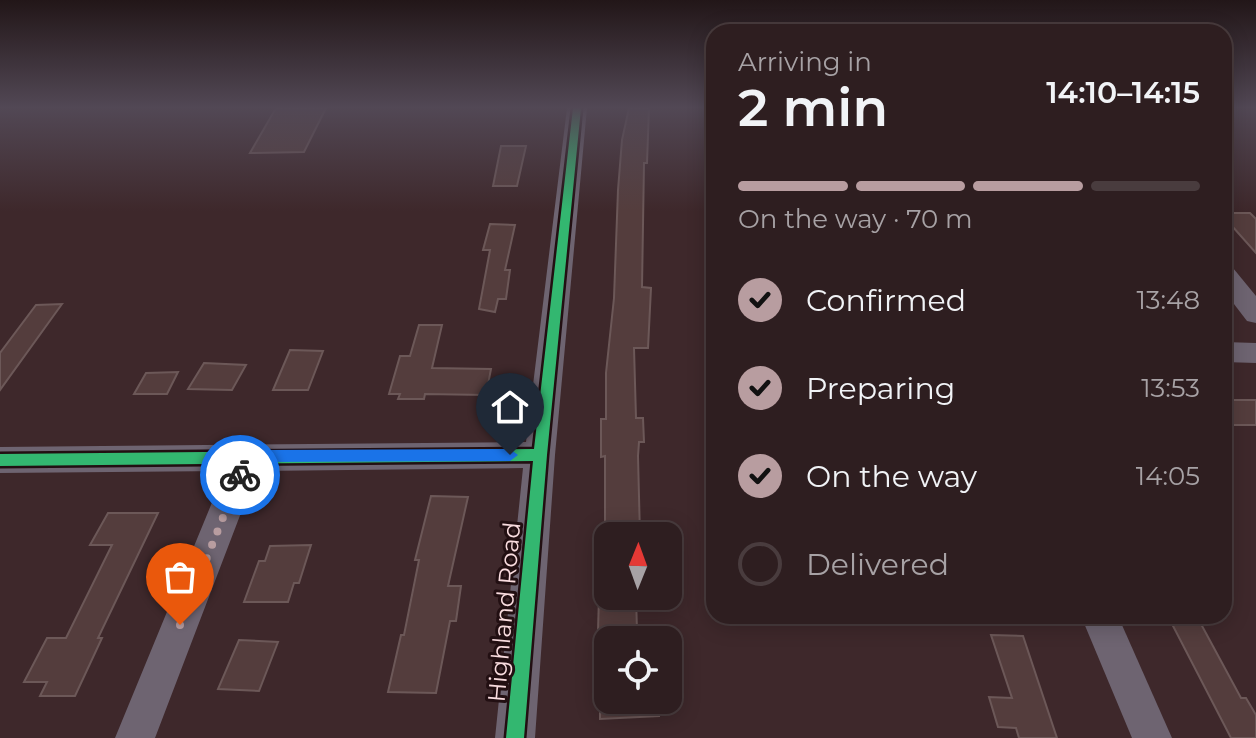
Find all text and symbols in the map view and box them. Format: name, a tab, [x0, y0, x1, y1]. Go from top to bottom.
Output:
text: Arriving in	[738, 46, 872, 78]
text: 14:10–14:15	[1046, 74, 1200, 111]
text: 2 min	[738, 76, 888, 139]
text: On the way · 70 m	[738, 203, 973, 235]
icon: check	[738, 278, 782, 322]
text: Confirmed	[806, 282, 966, 319]
text: 13:48	[1136, 284, 1200, 316]
icon: check	[738, 366, 782, 410]
text: Preparing	[806, 370, 955, 407]
text: 13:53	[1141, 372, 1200, 404]
pin	[476, 373, 544, 455]
icon: home	[488, 385, 532, 429]
courier	[200, 435, 280, 515]
icon: bike	[218, 453, 262, 497]
icon: check	[738, 454, 782, 498]
text: On the way	[806, 458, 977, 495]
text: 14:05	[1136, 460, 1200, 492]
street label: Highland Road	[482, 521, 526, 703]
north arrow	[594, 522, 682, 610]
map controls	[594, 522, 682, 714]
pin	[146, 543, 214, 625]
text: Delivered	[806, 546, 949, 583]
icon: bag	[158, 555, 202, 599]
button: locate	[594, 626, 682, 714]

